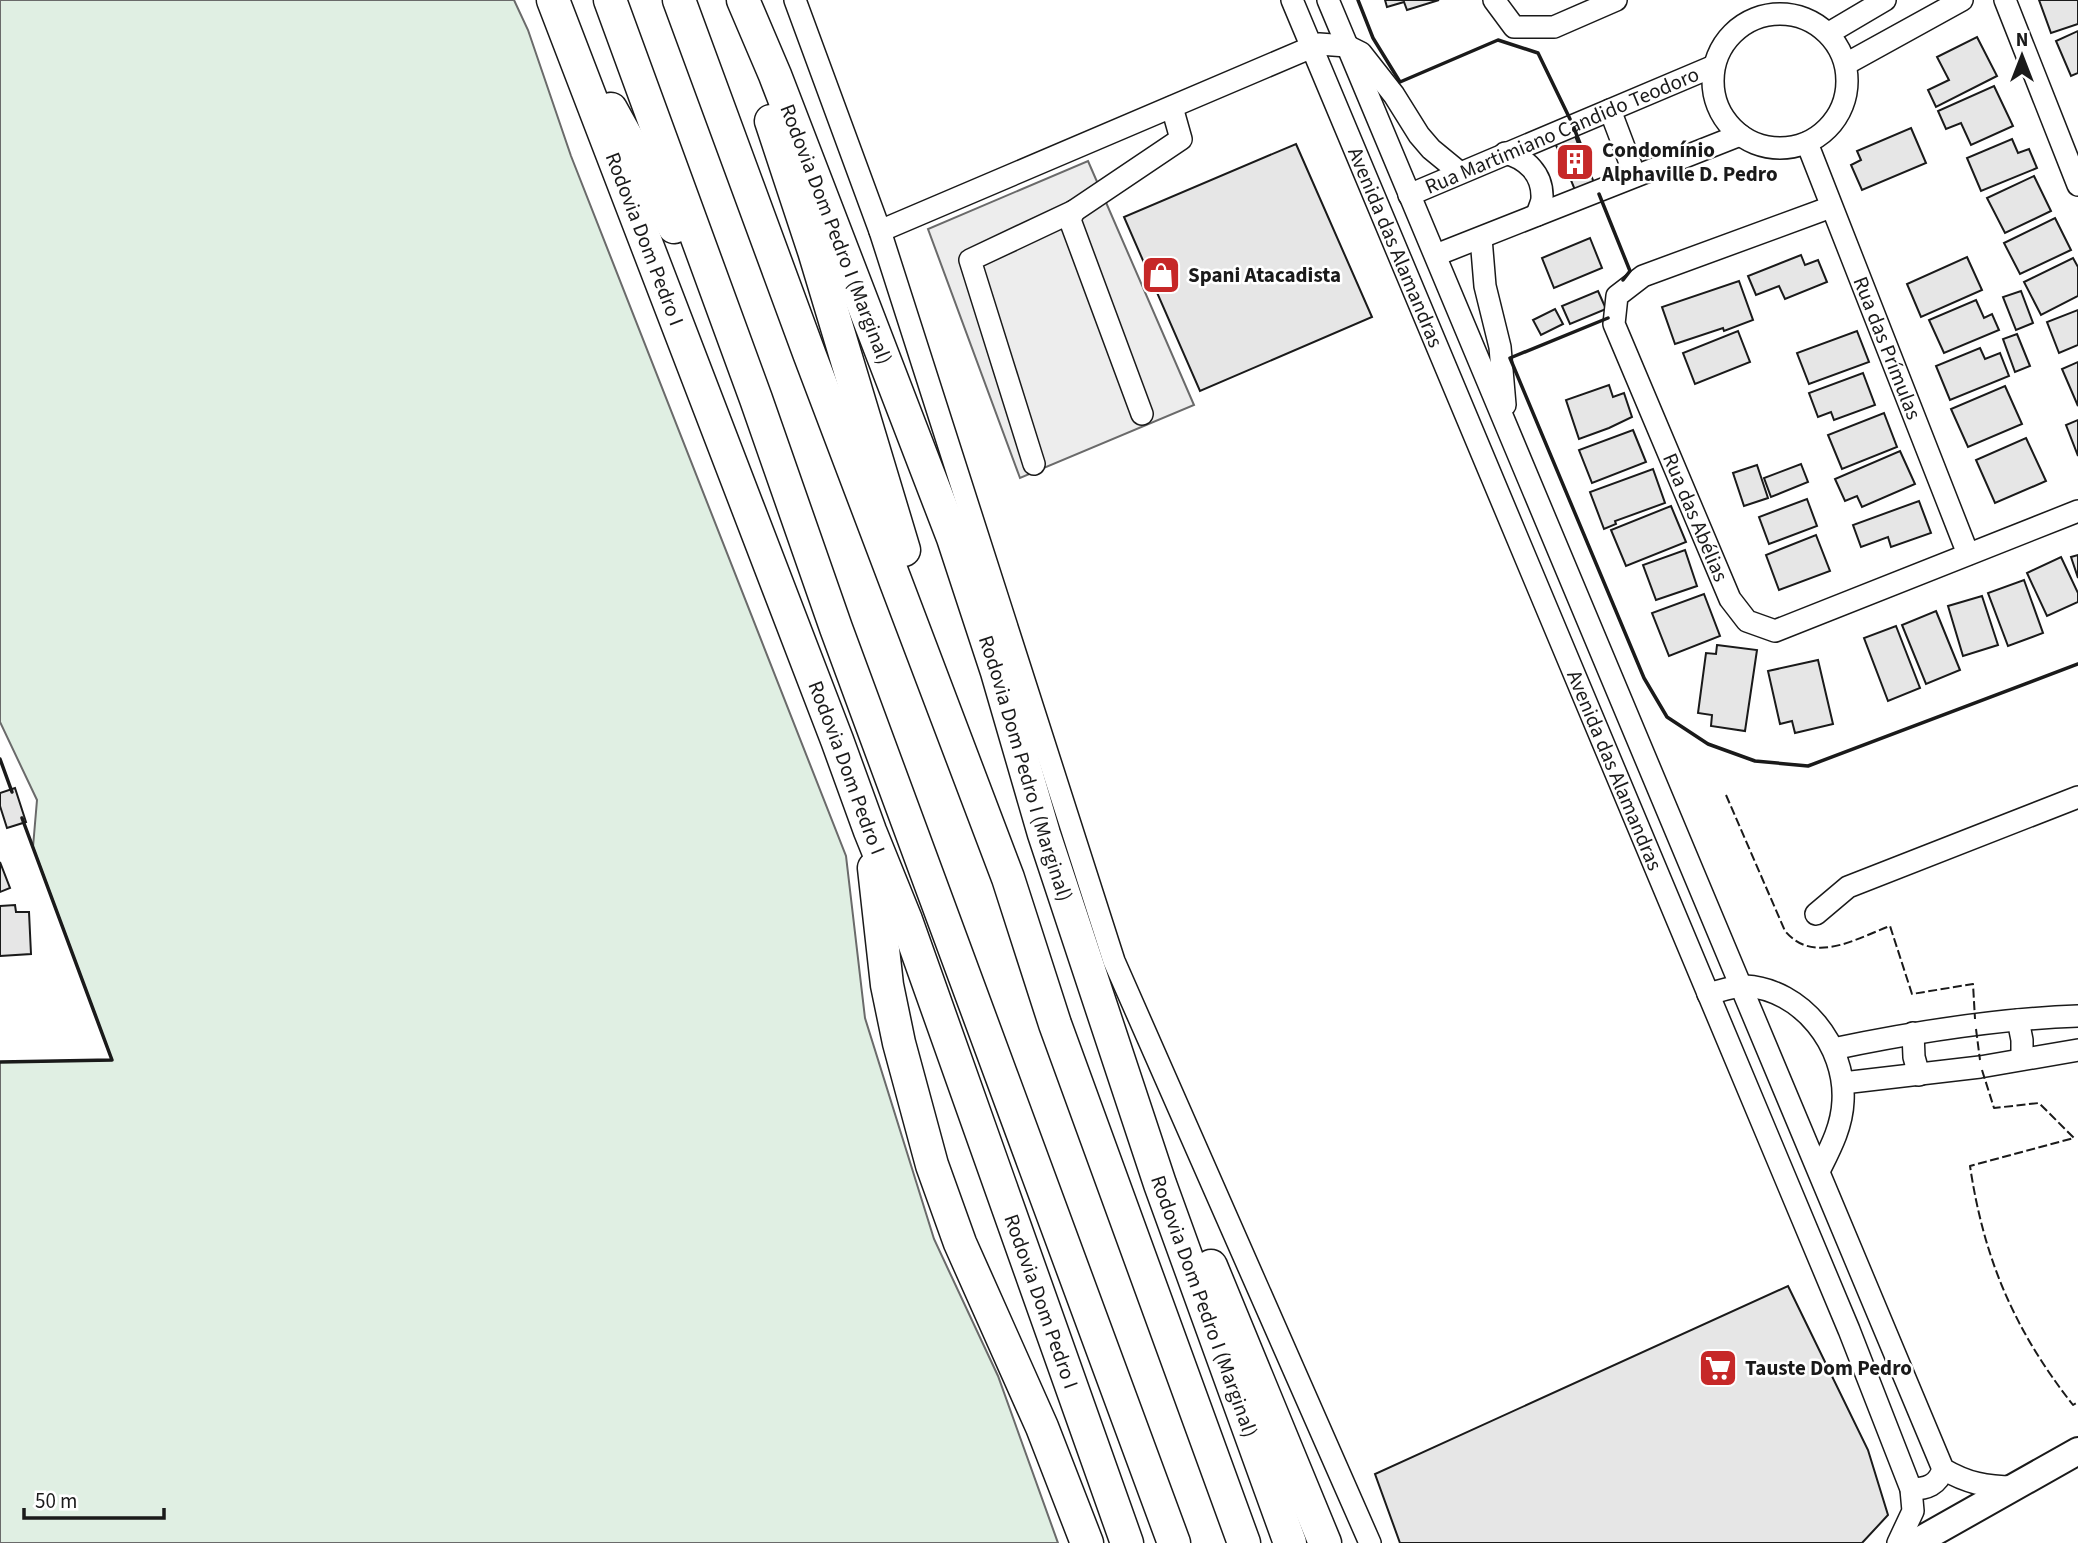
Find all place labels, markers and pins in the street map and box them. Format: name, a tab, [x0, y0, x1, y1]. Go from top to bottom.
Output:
place label: Condomínio Alphaville D. Pedro	[1601, 135, 1778, 189]
building icon: Condomínio Alphaville D. Pedro	[1554, 141, 1596, 183]
shop icon: Spani Atacadista	[1140, 254, 1182, 296]
place label: Spani Atacadista	[1188, 260, 1341, 290]
supermarket icon: Tauste Dom Pedro	[1697, 1347, 1739, 1389]
place label: Tauste Dom Pedro	[1745, 1353, 1912, 1383]

